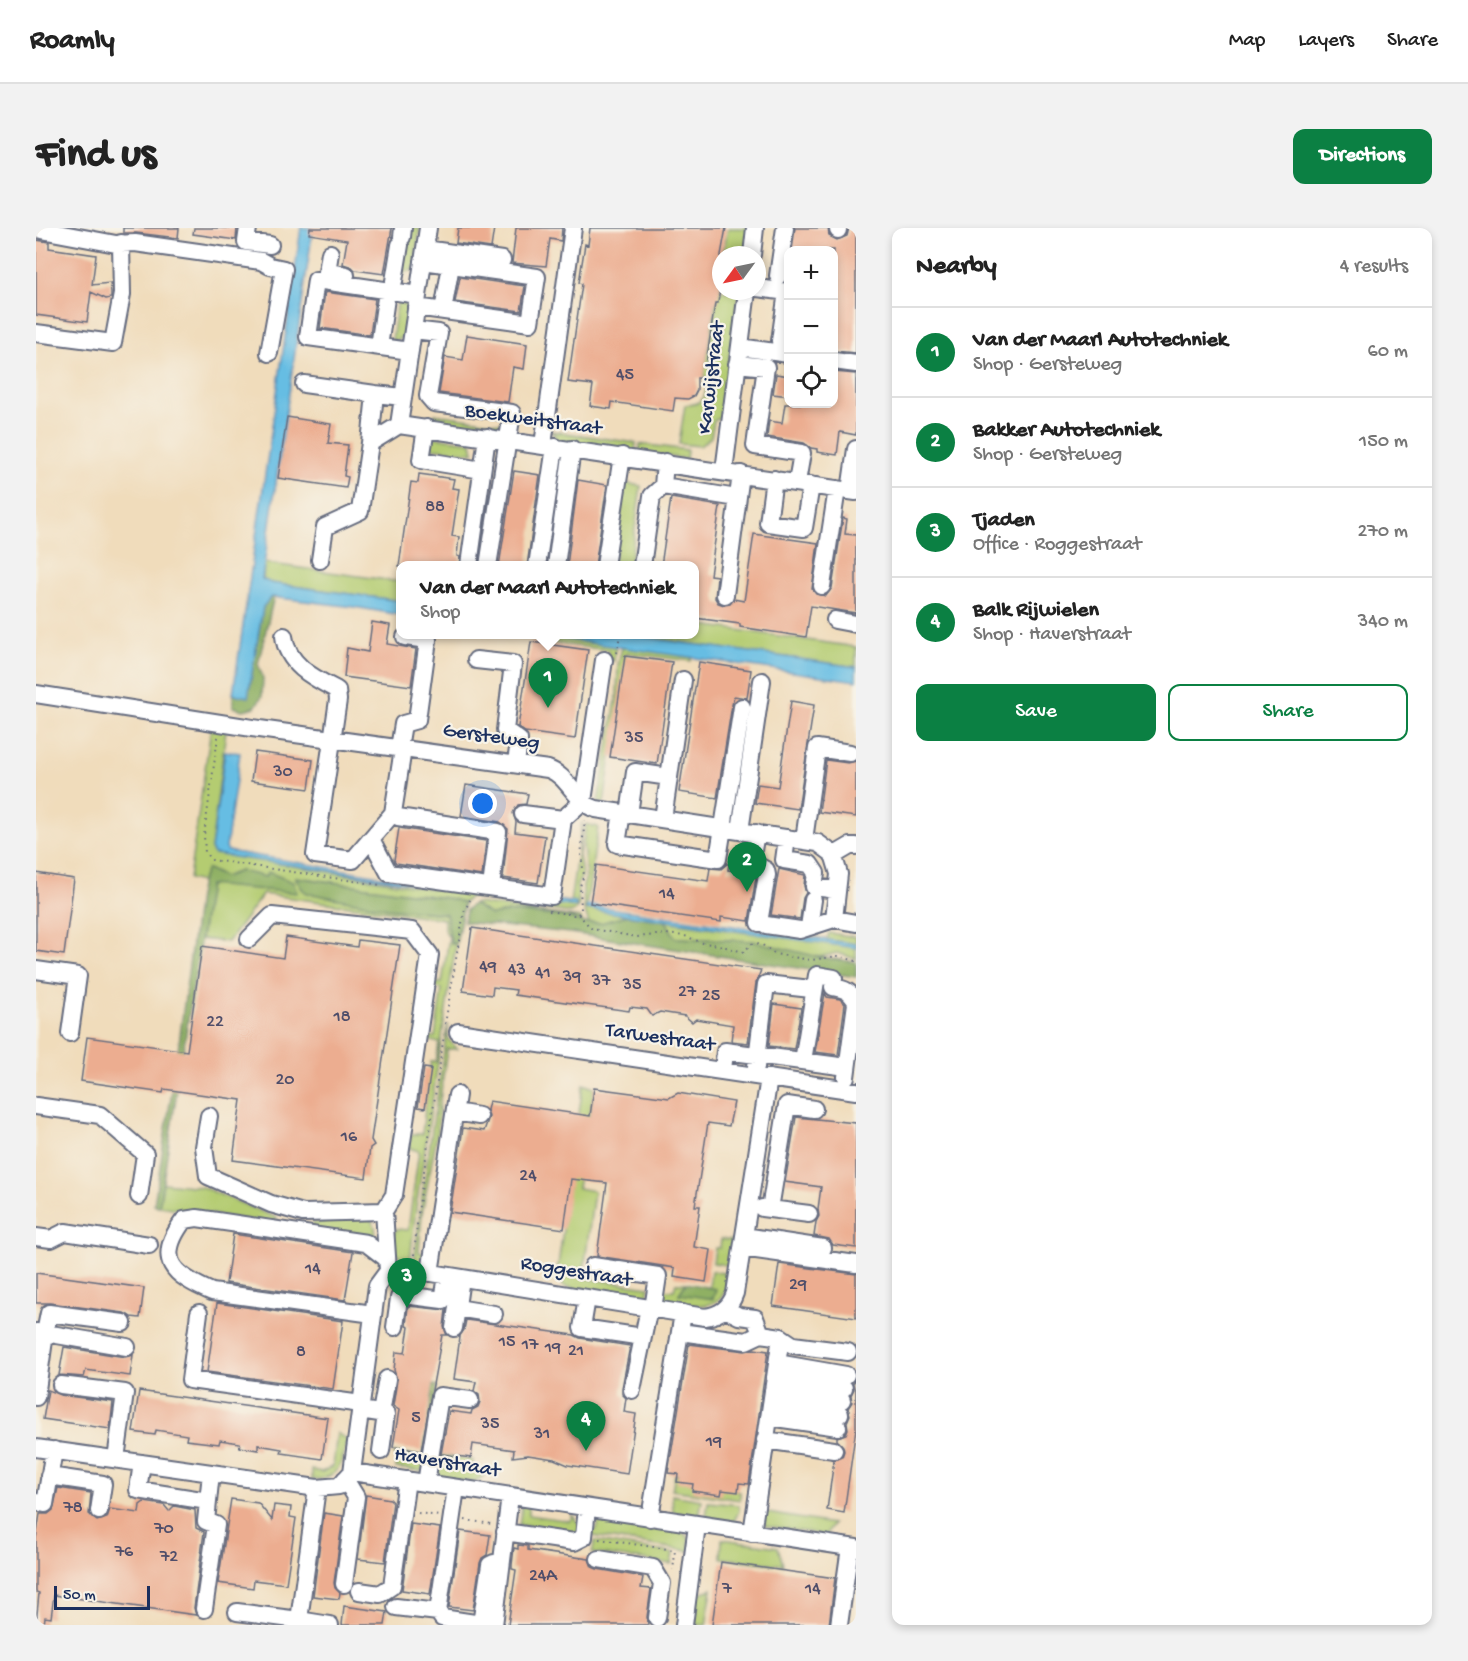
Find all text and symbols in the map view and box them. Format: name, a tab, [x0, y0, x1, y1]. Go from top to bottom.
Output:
text: Roamly	[30, 25, 115, 58]
text: Map	[1229, 29, 1265, 54]
text: Layers	[1298, 29, 1354, 54]
text: Share	[1387, 29, 1438, 54]
button: Directions	[1293, 129, 1432, 184]
text: Find us	[36, 132, 156, 181]
north arrow	[712, 246, 766, 300]
map controls	[784, 246, 838, 408]
button: +	[784, 246, 838, 300]
text: Nearby	[916, 252, 997, 283]
text: 4 results	[1340, 256, 1408, 279]
button: −	[784, 300, 838, 354]
street label: Karwijstraat	[694, 318, 733, 436]
text: Van der Maarl Autotechniek	[973, 328, 1228, 354]
text: 1	[931, 341, 940, 364]
text: 60 m	[1368, 341, 1408, 364]
button: locate	[784, 354, 838, 408]
text: Shop · Gersteweg	[973, 354, 1122, 377]
house number: 45	[616, 365, 634, 386]
street label: Boekweitstraat	[462, 399, 605, 443]
text: Bakker Autotechniek	[973, 418, 1160, 444]
text: 2	[931, 431, 940, 454]
text: 150 m	[1359, 431, 1408, 454]
text: Shop · Gersteweg	[973, 444, 1122, 467]
house number: 88	[425, 497, 445, 518]
text: Tjaden	[973, 508, 1035, 534]
text: 3	[930, 521, 941, 544]
text: 270 m	[1358, 521, 1408, 544]
text: Office · Roggestraat	[973, 534, 1141, 557]
popup	[396, 561, 699, 639]
text: Van der Maarl Autotechniek	[420, 576, 675, 602]
text: Balk Rijwielen	[973, 598, 1099, 624]
text: Shop	[420, 602, 460, 625]
text: 4	[931, 611, 940, 634]
text: 340 m	[1358, 611, 1408, 634]
text: Shop · Haverstraat	[973, 624, 1131, 647]
pin: 1	[528, 658, 568, 708]
button: Save	[916, 684, 1156, 741]
button: Share	[1168, 684, 1408, 741]
street label: Gersteweg	[441, 719, 541, 757]
house number: 35	[624, 728, 643, 749]
house number: 30	[272, 762, 293, 783]
your location	[468, 789, 497, 818]
pin: 2	[728, 842, 766, 892]
house number: 14	[658, 884, 675, 905]
house number: 49	[479, 957, 497, 978]
house number: 43	[508, 960, 526, 981]
house number: 41	[535, 963, 551, 984]
house number: 39	[562, 967, 581, 988]
house number: 37	[591, 971, 611, 992]
house number: 35	[622, 975, 641, 996]
house number: 27	[678, 982, 697, 1003]
house number: 25	[702, 986, 720, 1007]
house number: 18	[332, 1007, 351, 1028]
house number: 22	[206, 1012, 224, 1033]
street label: Tarwestraat	[603, 1019, 719, 1059]
house number: 20	[275, 1070, 295, 1091]
house number: 16	[340, 1127, 358, 1148]
house number: 24	[519, 1166, 537, 1187]
street label: Roggestraat	[519, 1252, 636, 1295]
pin: 3	[388, 1258, 427, 1308]
house number: 14	[304, 1259, 321, 1280]
house number: 29	[789, 1275, 807, 1296]
house number: 15	[498, 1332, 515, 1353]
house number: 17	[521, 1335, 539, 1356]
house number: 19	[544, 1338, 561, 1359]
house number: 21	[568, 1341, 584, 1362]
house number: 8	[296, 1342, 306, 1363]
pin: 4	[566, 1402, 606, 1451]
house number: 5	[411, 1408, 421, 1429]
house number: 35	[480, 1414, 499, 1435]
house number: 31	[533, 1424, 550, 1445]
house number: 19	[705, 1432, 722, 1453]
street label: Haverstraat	[392, 1443, 504, 1485]
house number: 78	[62, 1498, 83, 1519]
house number: 70	[153, 1519, 174, 1540]
house number: 76	[114, 1542, 134, 1563]
house number: 72	[159, 1547, 178, 1568]
house number: 24A	[529, 1566, 558, 1587]
house number: 7	[721, 1579, 732, 1600]
house number: 14	[804, 1579, 821, 1600]
scale bar	[54, 1583, 150, 1610]
text: 50 m	[63, 1587, 96, 1606]

